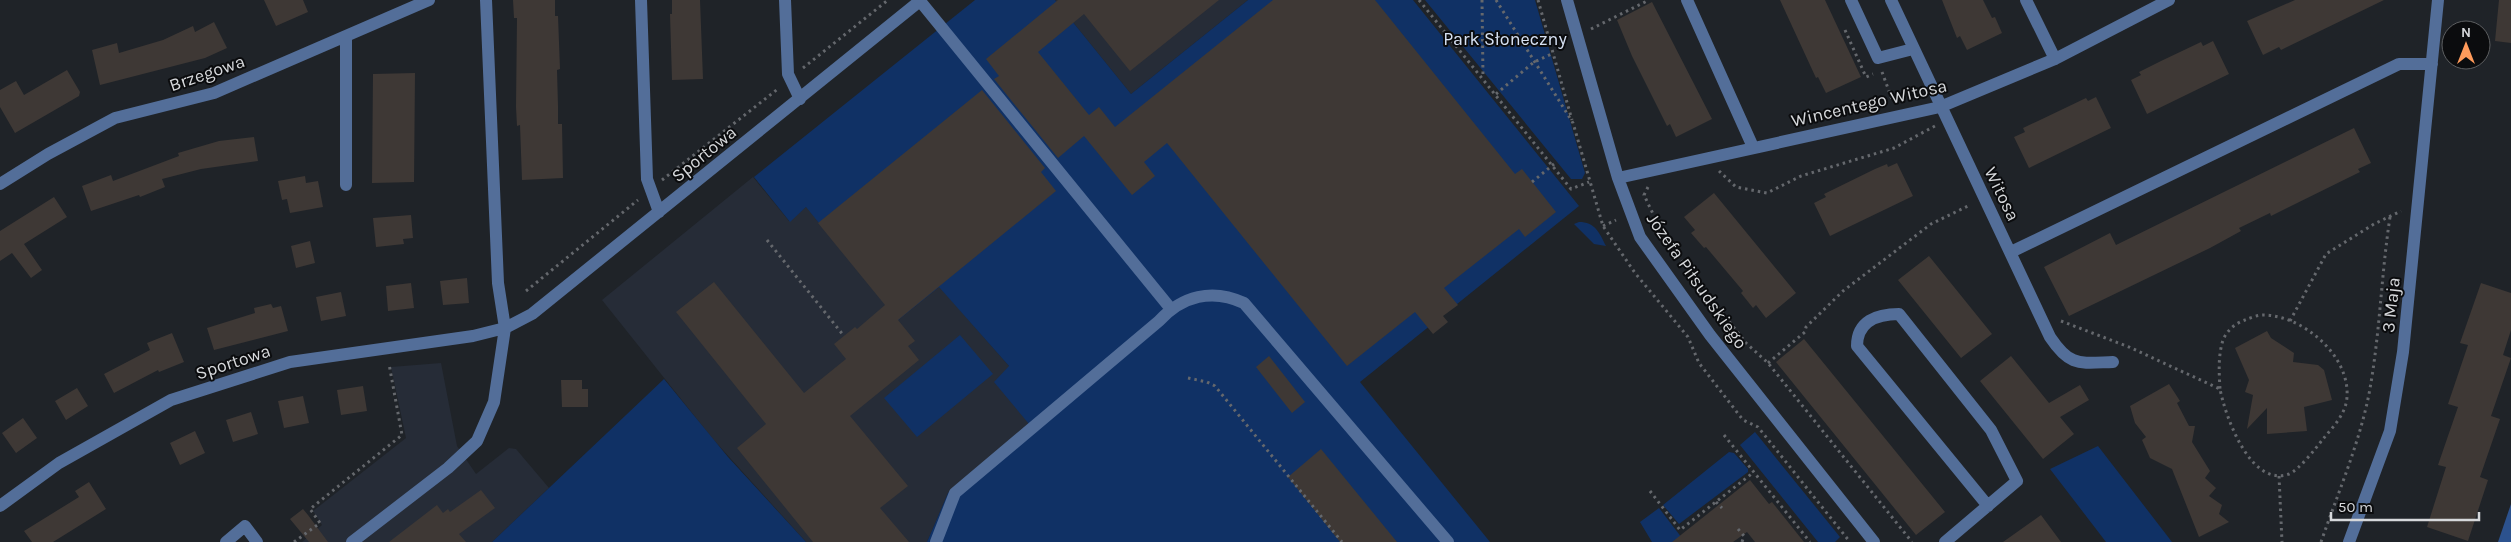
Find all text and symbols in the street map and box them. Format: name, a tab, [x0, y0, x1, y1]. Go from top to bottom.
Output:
north arrow	[2441, 20, 2491, 70]
text: N	[2461, 24, 2471, 41]
park label: Park Słoneczny	[1443, 28, 1567, 50]
street label: Brzegowa	[166, 50, 248, 96]
street label: Wincentego Witosa	[1789, 74, 1949, 132]
street label: Sportowa	[667, 121, 741, 187]
street label: Witosa	[1980, 163, 2024, 225]
street label: Józefa Piłsudskiego	[1642, 209, 1752, 353]
street label: 3 Maja	[2377, 276, 2405, 334]
street label: Sportowa	[193, 340, 273, 384]
scale bar	[2331, 490, 2478, 522]
text: 50 m	[2338, 498, 2373, 516]

